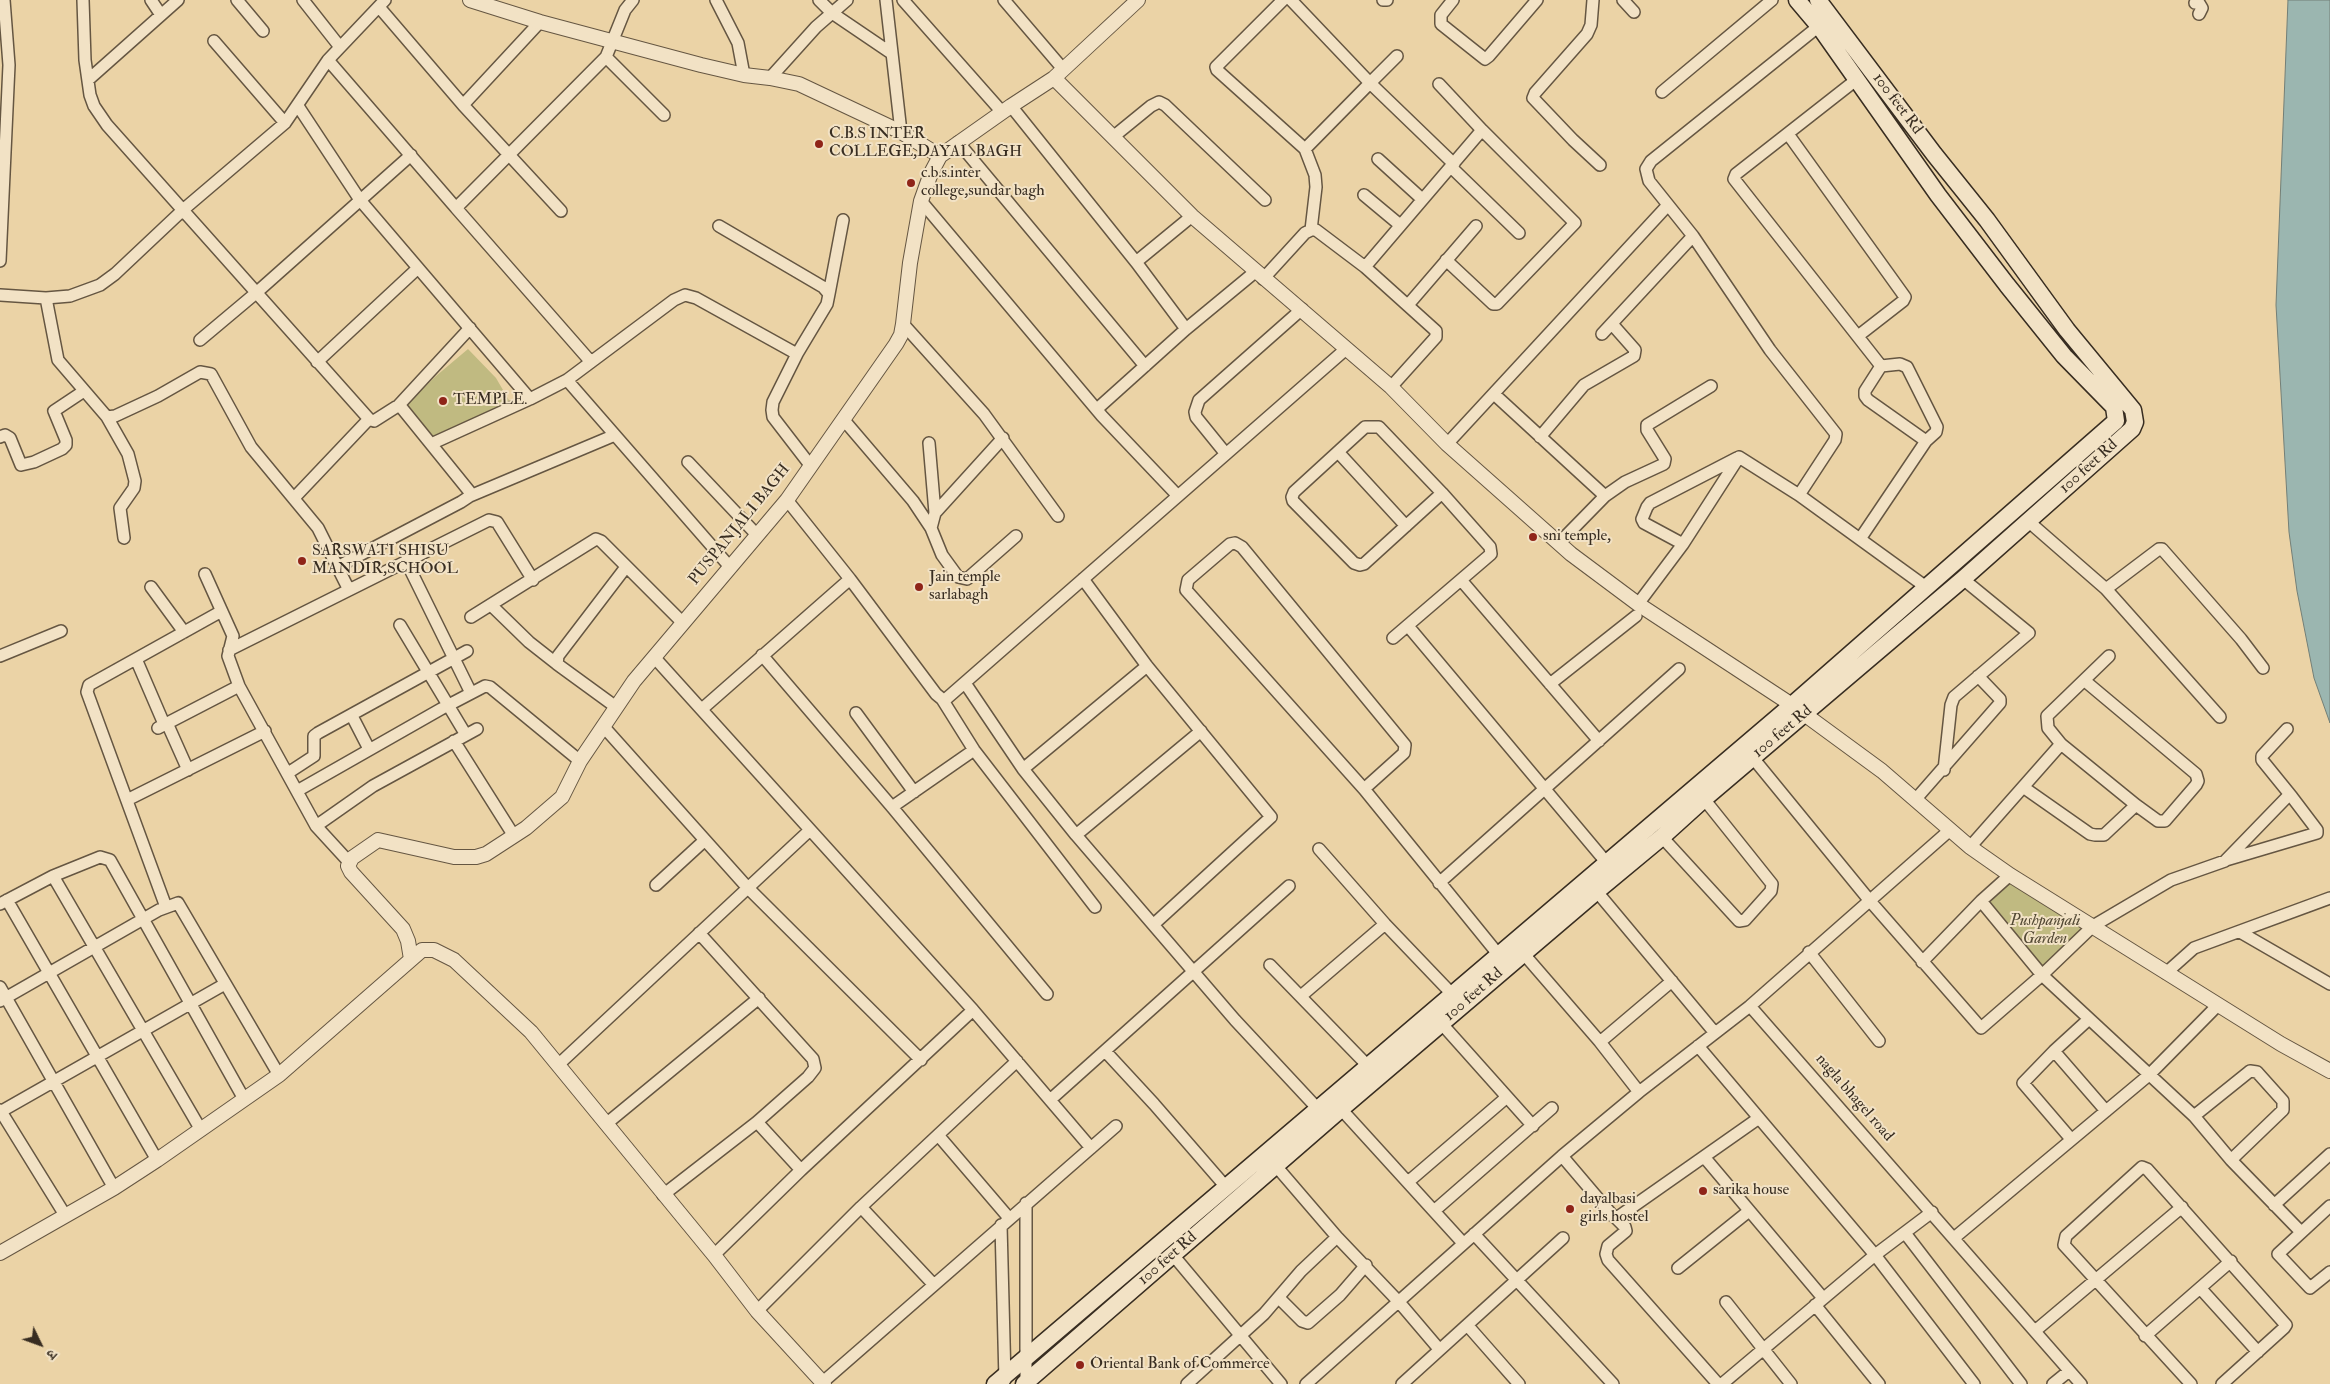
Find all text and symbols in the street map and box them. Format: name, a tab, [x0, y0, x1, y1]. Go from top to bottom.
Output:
street label: 100 feet Rd	[1868, 70, 1926, 138]
place label: C.B.S INTER COLLEGE,DAYAL BAGH	[829, 125, 1022, 163]
marker: C.B.S INTER COLLEGE,DAYAL BAGH	[813, 138, 825, 150]
place label: c.b.s.inter college,sundar bagh	[921, 164, 1045, 202]
marker: c.b.s.inter college,sundar bagh	[905, 177, 917, 189]
place label: TEMPLE.	[453, 391, 527, 411]
marker: TEMPLE.	[437, 395, 449, 407]
street label: 100 feet Rd	[2056, 436, 2122, 498]
street label: PUSPANJALI BAGH	[685, 461, 795, 589]
place label: sni temple,	[1543, 527, 1611, 547]
marker: sni temple,	[1527, 531, 1539, 543]
place label: SARSWATI SHISU MANDIR,SCHOOL	[312, 542, 458, 580]
marker: SARSWATI SHISU MANDIR,SCHOOL	[296, 555, 308, 567]
place label: Jain temple sarlabagh	[929, 568, 1001, 606]
marker: Jain temple sarlabagh	[913, 581, 925, 593]
street label: 100 feet Rd	[1749, 702, 1817, 762]
park label: Pushpanjali Garden	[2010, 912, 2080, 950]
street label: 100 feet Rd	[1441, 964, 1507, 1026]
street label: nagla bhagel road	[1811, 1050, 1897, 1146]
place label: sarika house	[1713, 1181, 1789, 1201]
marker: sarika house	[1697, 1185, 1709, 1197]
place label: dayalbasi girls hostel	[1580, 1190, 1649, 1228]
marker: dayalbasi girls hostel	[1564, 1203, 1576, 1215]
street label: 100 feet Rd	[1135, 1228, 1201, 1290]
north arrow	[15, 1319, 65, 1369]
text: उ	[43, 1346, 60, 1363]
place label: Oriental Bank of Commerce	[1090, 1355, 1270, 1375]
marker: Oriental Bank of Commerce	[1074, 1359, 1086, 1371]

